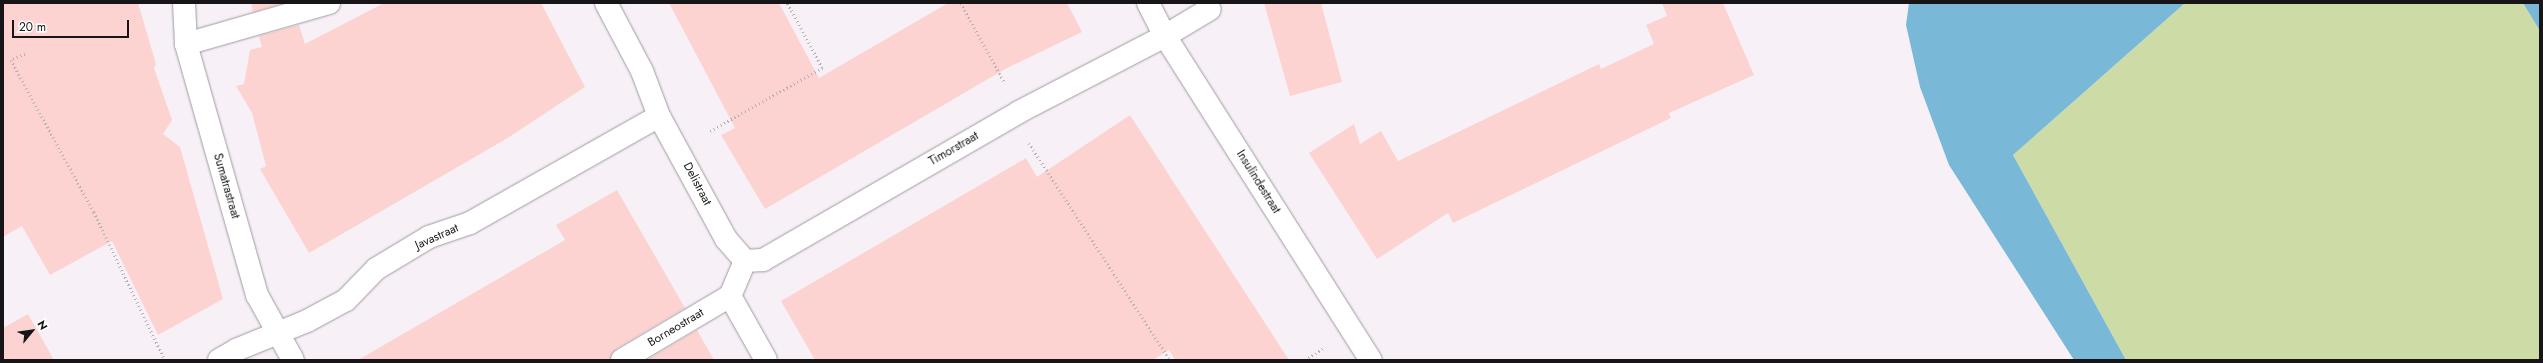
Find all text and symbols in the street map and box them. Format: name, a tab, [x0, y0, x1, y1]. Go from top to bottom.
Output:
scale bar	[14, 12, 131, 38]
text: 20 m	[19, 18, 46, 36]
street label: Timorstraat	[927, 129, 981, 169]
street label: Insulindestraat	[1233, 148, 1283, 216]
street label: Sumatrastraat	[210, 152, 242, 220]
street label: Delistraat	[680, 160, 714, 208]
street label: Javastraat	[413, 221, 461, 253]
street label: Borneostraat	[645, 306, 707, 350]
north arrow	[12, 311, 52, 351]
text: N	[33, 317, 52, 333]

